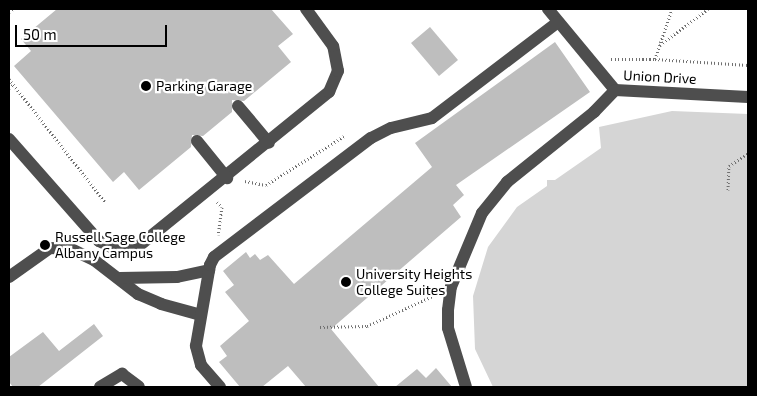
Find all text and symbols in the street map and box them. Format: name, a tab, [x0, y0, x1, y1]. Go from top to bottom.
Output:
scale bar	[18, 15, 170, 47]
text: 50 m	[23, 25, 57, 43]
street label: Union Drive	[623, 67, 697, 87]
place label: Parking Garage	[156, 78, 252, 94]
marker: Parking Garage	[140, 80, 152, 92]
place label: Russell Sage College Albany Campus	[55, 229, 186, 262]
marker: Russell Sage College Albany Campus	[39, 239, 51, 251]
place label: University Heights College Suites	[356, 266, 473, 298]
marker: University Heights College Suites	[340, 276, 352, 288]

